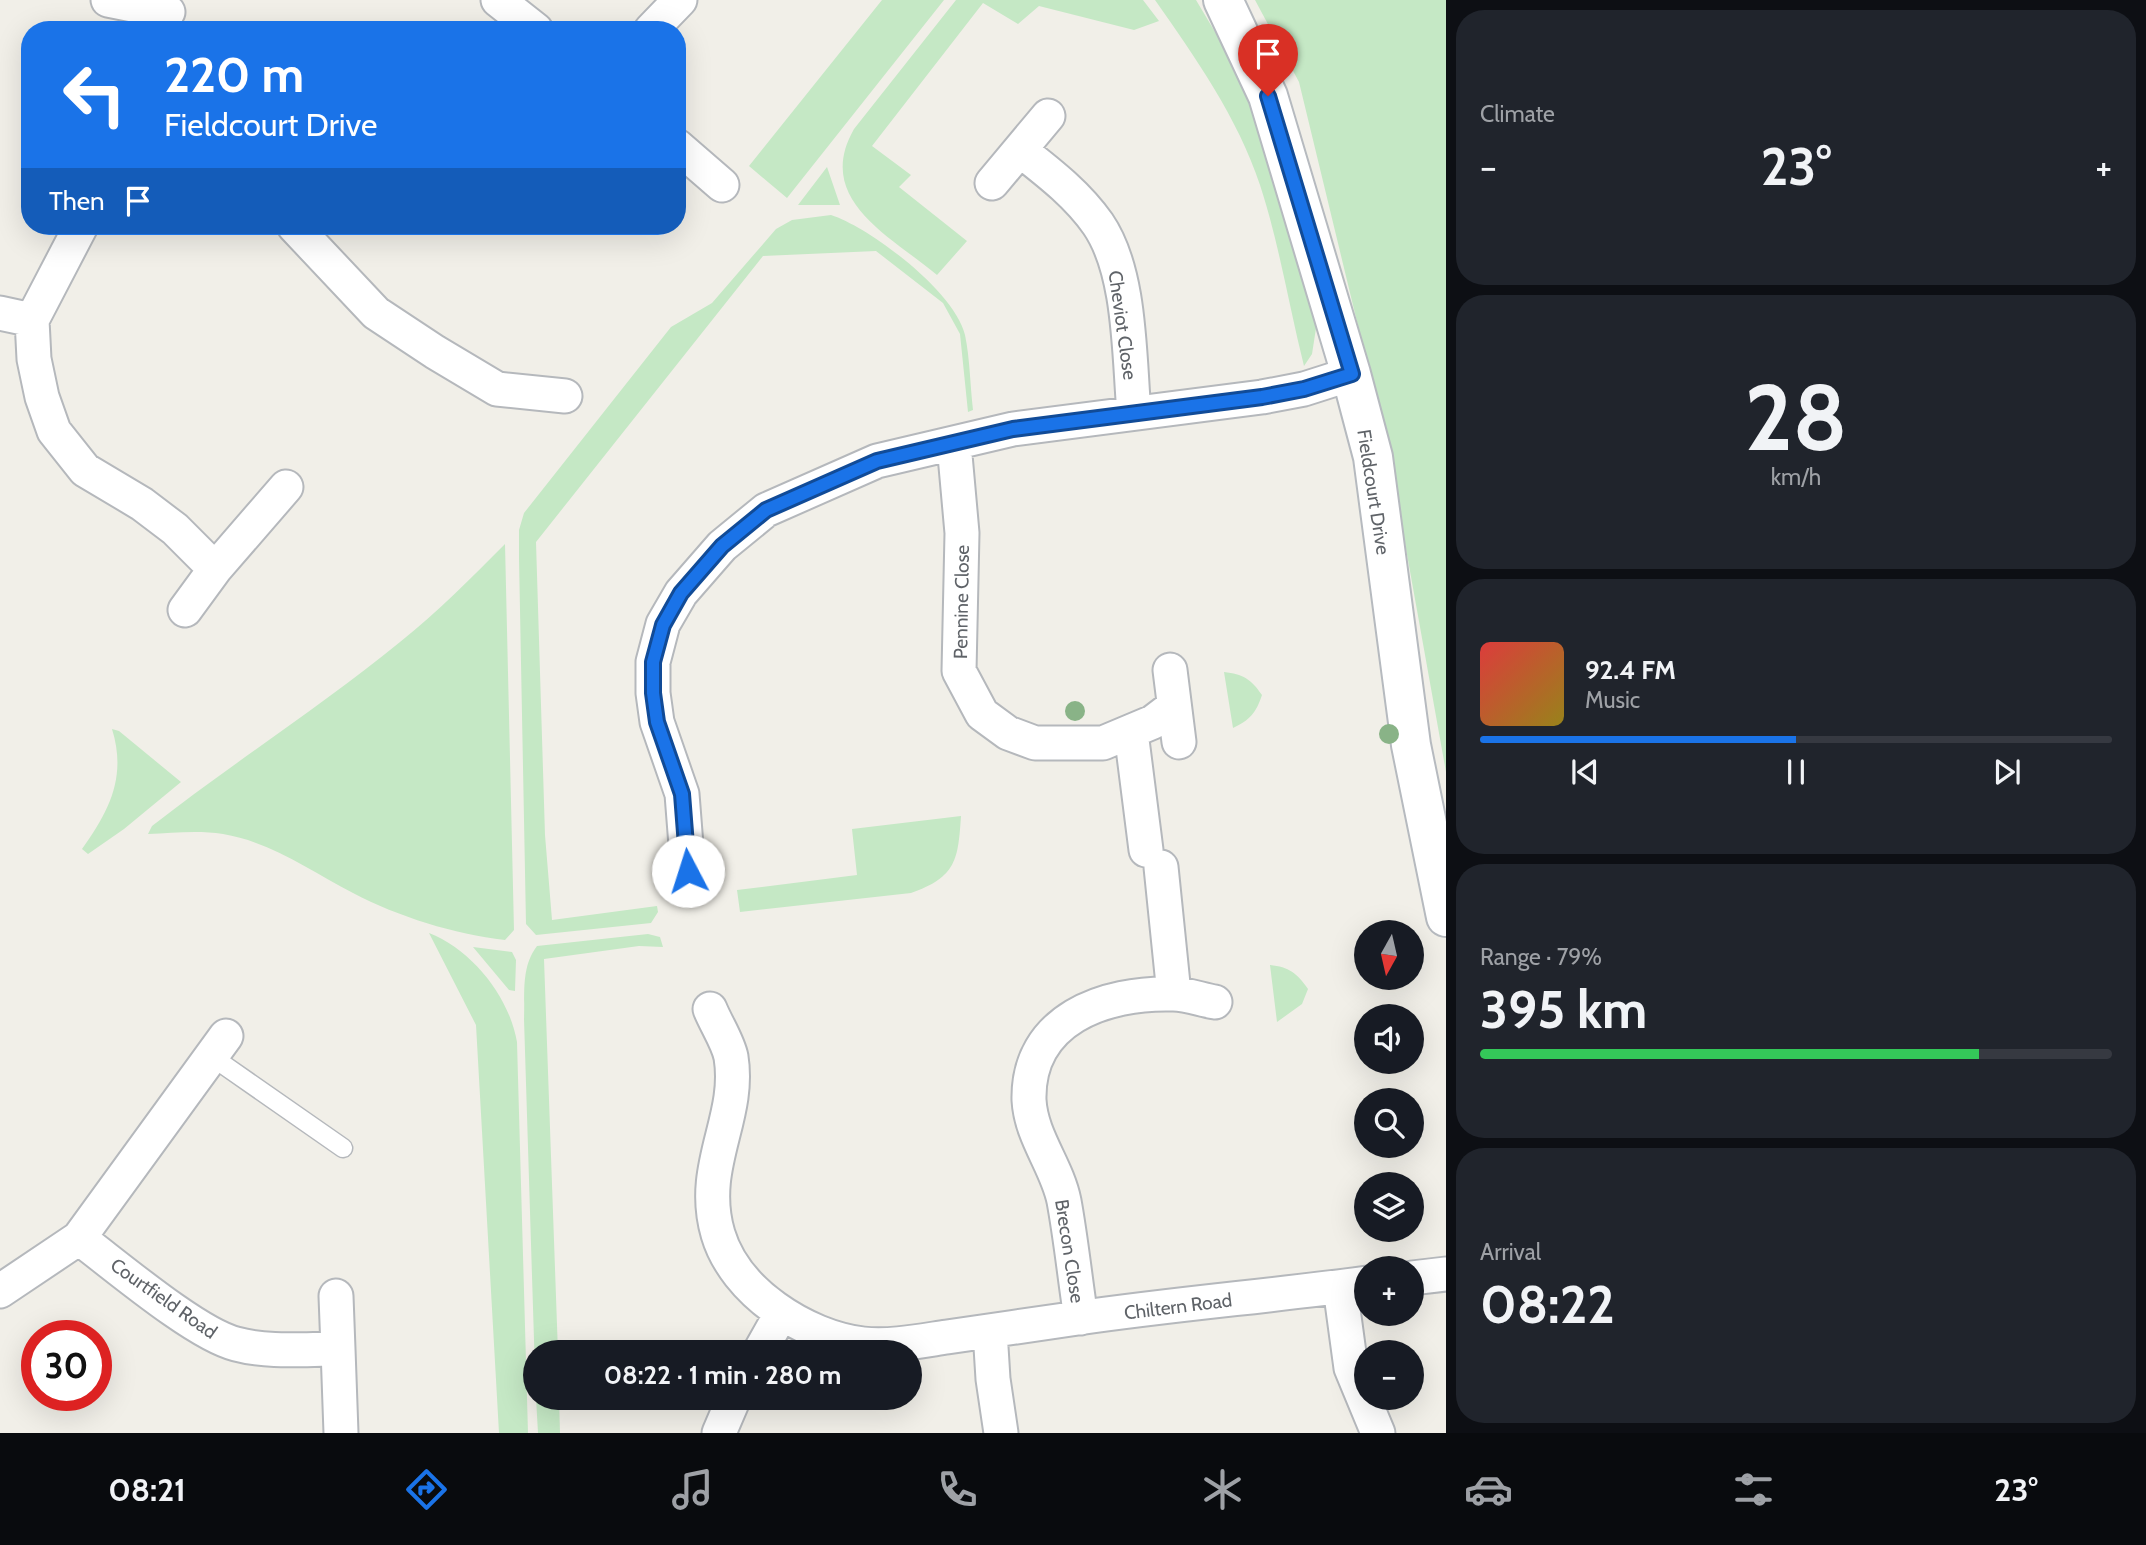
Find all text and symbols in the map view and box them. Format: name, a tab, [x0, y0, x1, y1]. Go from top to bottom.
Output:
pin	[1238, 24, 1298, 96]
icon: arrive	[1249, 35, 1287, 73]
text: 220 m	[164, 45, 304, 104]
icon: left	[49, 49, 140, 140]
text: Climate	[1480, 100, 1555, 128]
text: Fieldcourt Drive	[164, 105, 377, 144]
text: 23°	[1761, 135, 1831, 198]
text: −	[1480, 143, 1497, 190]
text: +	[2095, 143, 2112, 190]
icon: arrive	[119, 182, 157, 220]
text: Then	[49, 185, 105, 217]
street label: Cheviot Close	[1103, 269, 1142, 381]
text: 28	[1744, 362, 1848, 473]
street label: Fieldcourt Drive	[1352, 428, 1395, 557]
text: km/h	[1771, 463, 1821, 491]
street label: Pennine Close	[949, 544, 974, 659]
text: 92.4 FM	[1585, 654, 1676, 686]
text: Music	[1585, 686, 1640, 714]
icon: previous	[1566, 753, 1604, 791]
icon: pause	[1777, 753, 1815, 791]
icon: next	[1988, 753, 2026, 791]
position arrow	[651, 834, 725, 908]
north arrow	[1354, 920, 1424, 990]
map controls	[1354, 920, 1424, 1410]
text: Range · 79%	[1480, 943, 1602, 971]
text: 395 km	[1480, 978, 1647, 1041]
button: sound	[1354, 1004, 1424, 1074]
button: search	[1354, 1088, 1424, 1158]
button: layers	[1354, 1172, 1424, 1242]
street label: Brecon Close	[1050, 1198, 1089, 1305]
text: Arrival	[1480, 1238, 1541, 1266]
street label: Courtfield Road	[106, 1253, 221, 1344]
button: +	[1354, 1256, 1424, 1326]
text: 08:22	[1480, 1273, 1615, 1336]
street label: Chiltern Road	[1123, 1288, 1233, 1325]
speed limit sign: 30	[21, 1320, 112, 1411]
button: −	[1354, 1340, 1424, 1410]
text: 08:22 · 1 min · 280 m	[604, 1359, 841, 1391]
icon: directions	[402, 1465, 451, 1514]
icon: music	[668, 1465, 717, 1514]
icon: phone	[933, 1465, 982, 1514]
icon: climate	[1198, 1465, 1247, 1514]
icon: car	[1464, 1465, 1513, 1514]
icon: filters	[1729, 1465, 1778, 1514]
text: 08:21	[108, 1470, 186, 1509]
text: 23°	[1994, 1470, 2038, 1509]

